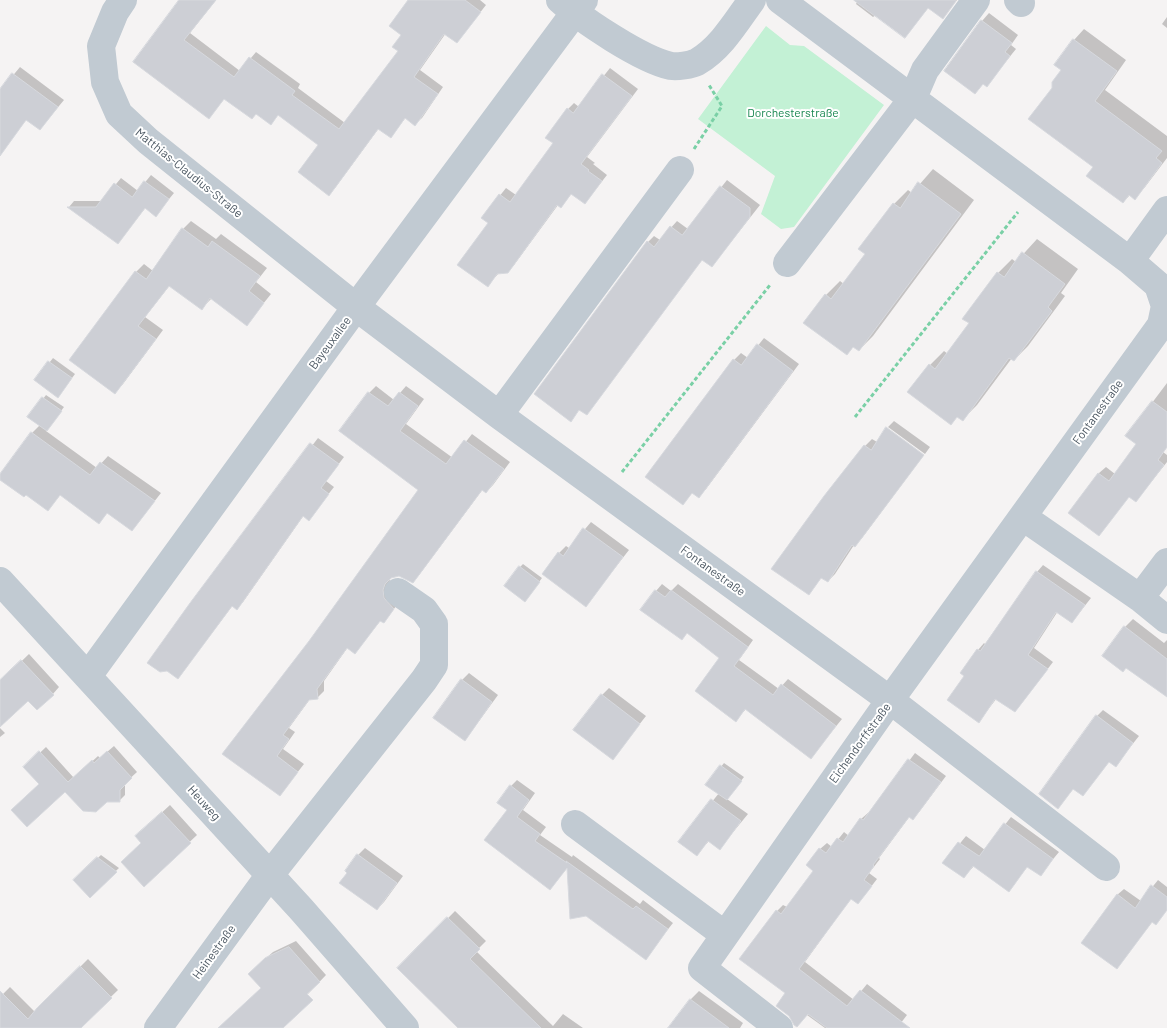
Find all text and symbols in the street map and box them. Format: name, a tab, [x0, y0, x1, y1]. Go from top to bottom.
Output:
park label: Dorchesterstraße	[747, 106, 839, 120]
street label: Matthias-Claudius-Straße	[133, 125, 245, 221]
street label: Bayeuxallee	[306, 314, 354, 372]
street label: Fontanestraße	[1070, 377, 1126, 447]
street label: Fontanestraße	[678, 543, 748, 599]
street label: Eichendorffstraße	[826, 700, 894, 786]
street label: Heuweg	[185, 783, 223, 823]
street label: Heinestraße	[189, 922, 239, 982]

